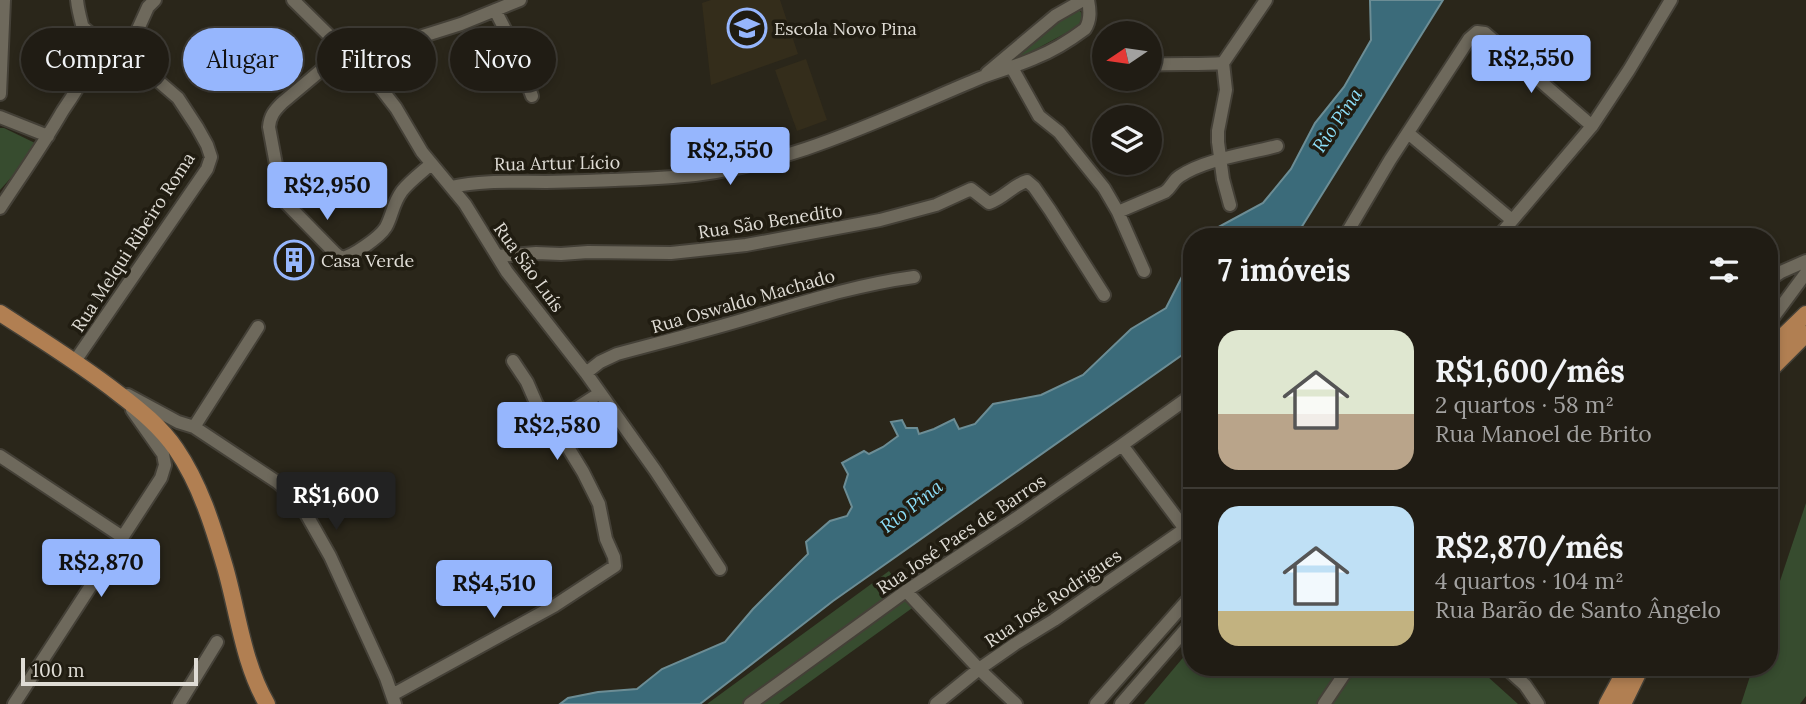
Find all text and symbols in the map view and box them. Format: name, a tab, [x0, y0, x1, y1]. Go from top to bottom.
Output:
school or university icon: Escola Novo Pina	[726, 7, 768, 49]
place label: Escola Novo Pina	[774, 17, 917, 40]
north arrow	[1092, 21, 1162, 91]
map controls	[1092, 21, 1162, 175]
chip: Comprar	[21, 28, 169, 91]
chip: Alugar	[183, 28, 303, 91]
chip: Filtros	[317, 28, 436, 91]
chip: Novo	[450, 28, 556, 91]
pin: R$2,550	[1466, 36, 1596, 95]
text: R$2,550	[1488, 43, 1574, 72]
water label: Rio Pina	[1307, 83, 1368, 157]
button: layers	[1092, 105, 1162, 175]
pin: R$2,550	[665, 128, 795, 187]
text: R$2,550	[687, 135, 773, 164]
street label: Rua Melqui Ribeiro Roma	[66, 148, 200, 336]
street label: Rua Artur Lício	[494, 150, 620, 176]
pin: R$2,950	[262, 162, 392, 222]
text: R$2,950	[283, 170, 371, 199]
street label: Rua São Benedito	[696, 198, 844, 244]
street label: Rua São Luís	[489, 218, 569, 316]
building icon: Casa Verde	[273, 239, 315, 281]
place label: Casa Verde	[321, 249, 414, 272]
text: 7 imóveis	[1218, 251, 1350, 289]
icon: filters	[1705, 251, 1743, 289]
street label: Rua Oswaldo Machado	[649, 264, 837, 338]
text: R$1,600/mês	[1435, 352, 1625, 390]
icon: home	[1274, 358, 1358, 442]
text: 2 quartos · 58 m²	[1435, 390, 1614, 419]
pin: R$2,580	[492, 402, 622, 462]
text: R$2,580	[513, 410, 601, 439]
text: Rua Manoel de Brito	[1435, 419, 1652, 448]
street label: Rua José Paes de Barros	[872, 469, 1050, 599]
pin: R$1,600	[271, 472, 401, 532]
water label: Rio Pina	[875, 474, 947, 538]
text: R$1,600	[293, 480, 379, 509]
text: R$2,870/mês	[1435, 528, 1623, 566]
icon: home	[1274, 534, 1358, 618]
pin: R$2,870	[36, 540, 166, 599]
street label: Rua José Rodrigues	[980, 544, 1126, 652]
text: R$2,870	[58, 547, 144, 576]
pin: R$4,510	[429, 560, 559, 620]
text: 4 quartos · 104 m²	[1435, 566, 1624, 595]
text: R$4,510	[452, 568, 536, 597]
text: Rua Barão de Santo Ângelo	[1435, 595, 1721, 624]
scale bar	[21, 655, 198, 687]
text: 100 m	[32, 658, 85, 682]

